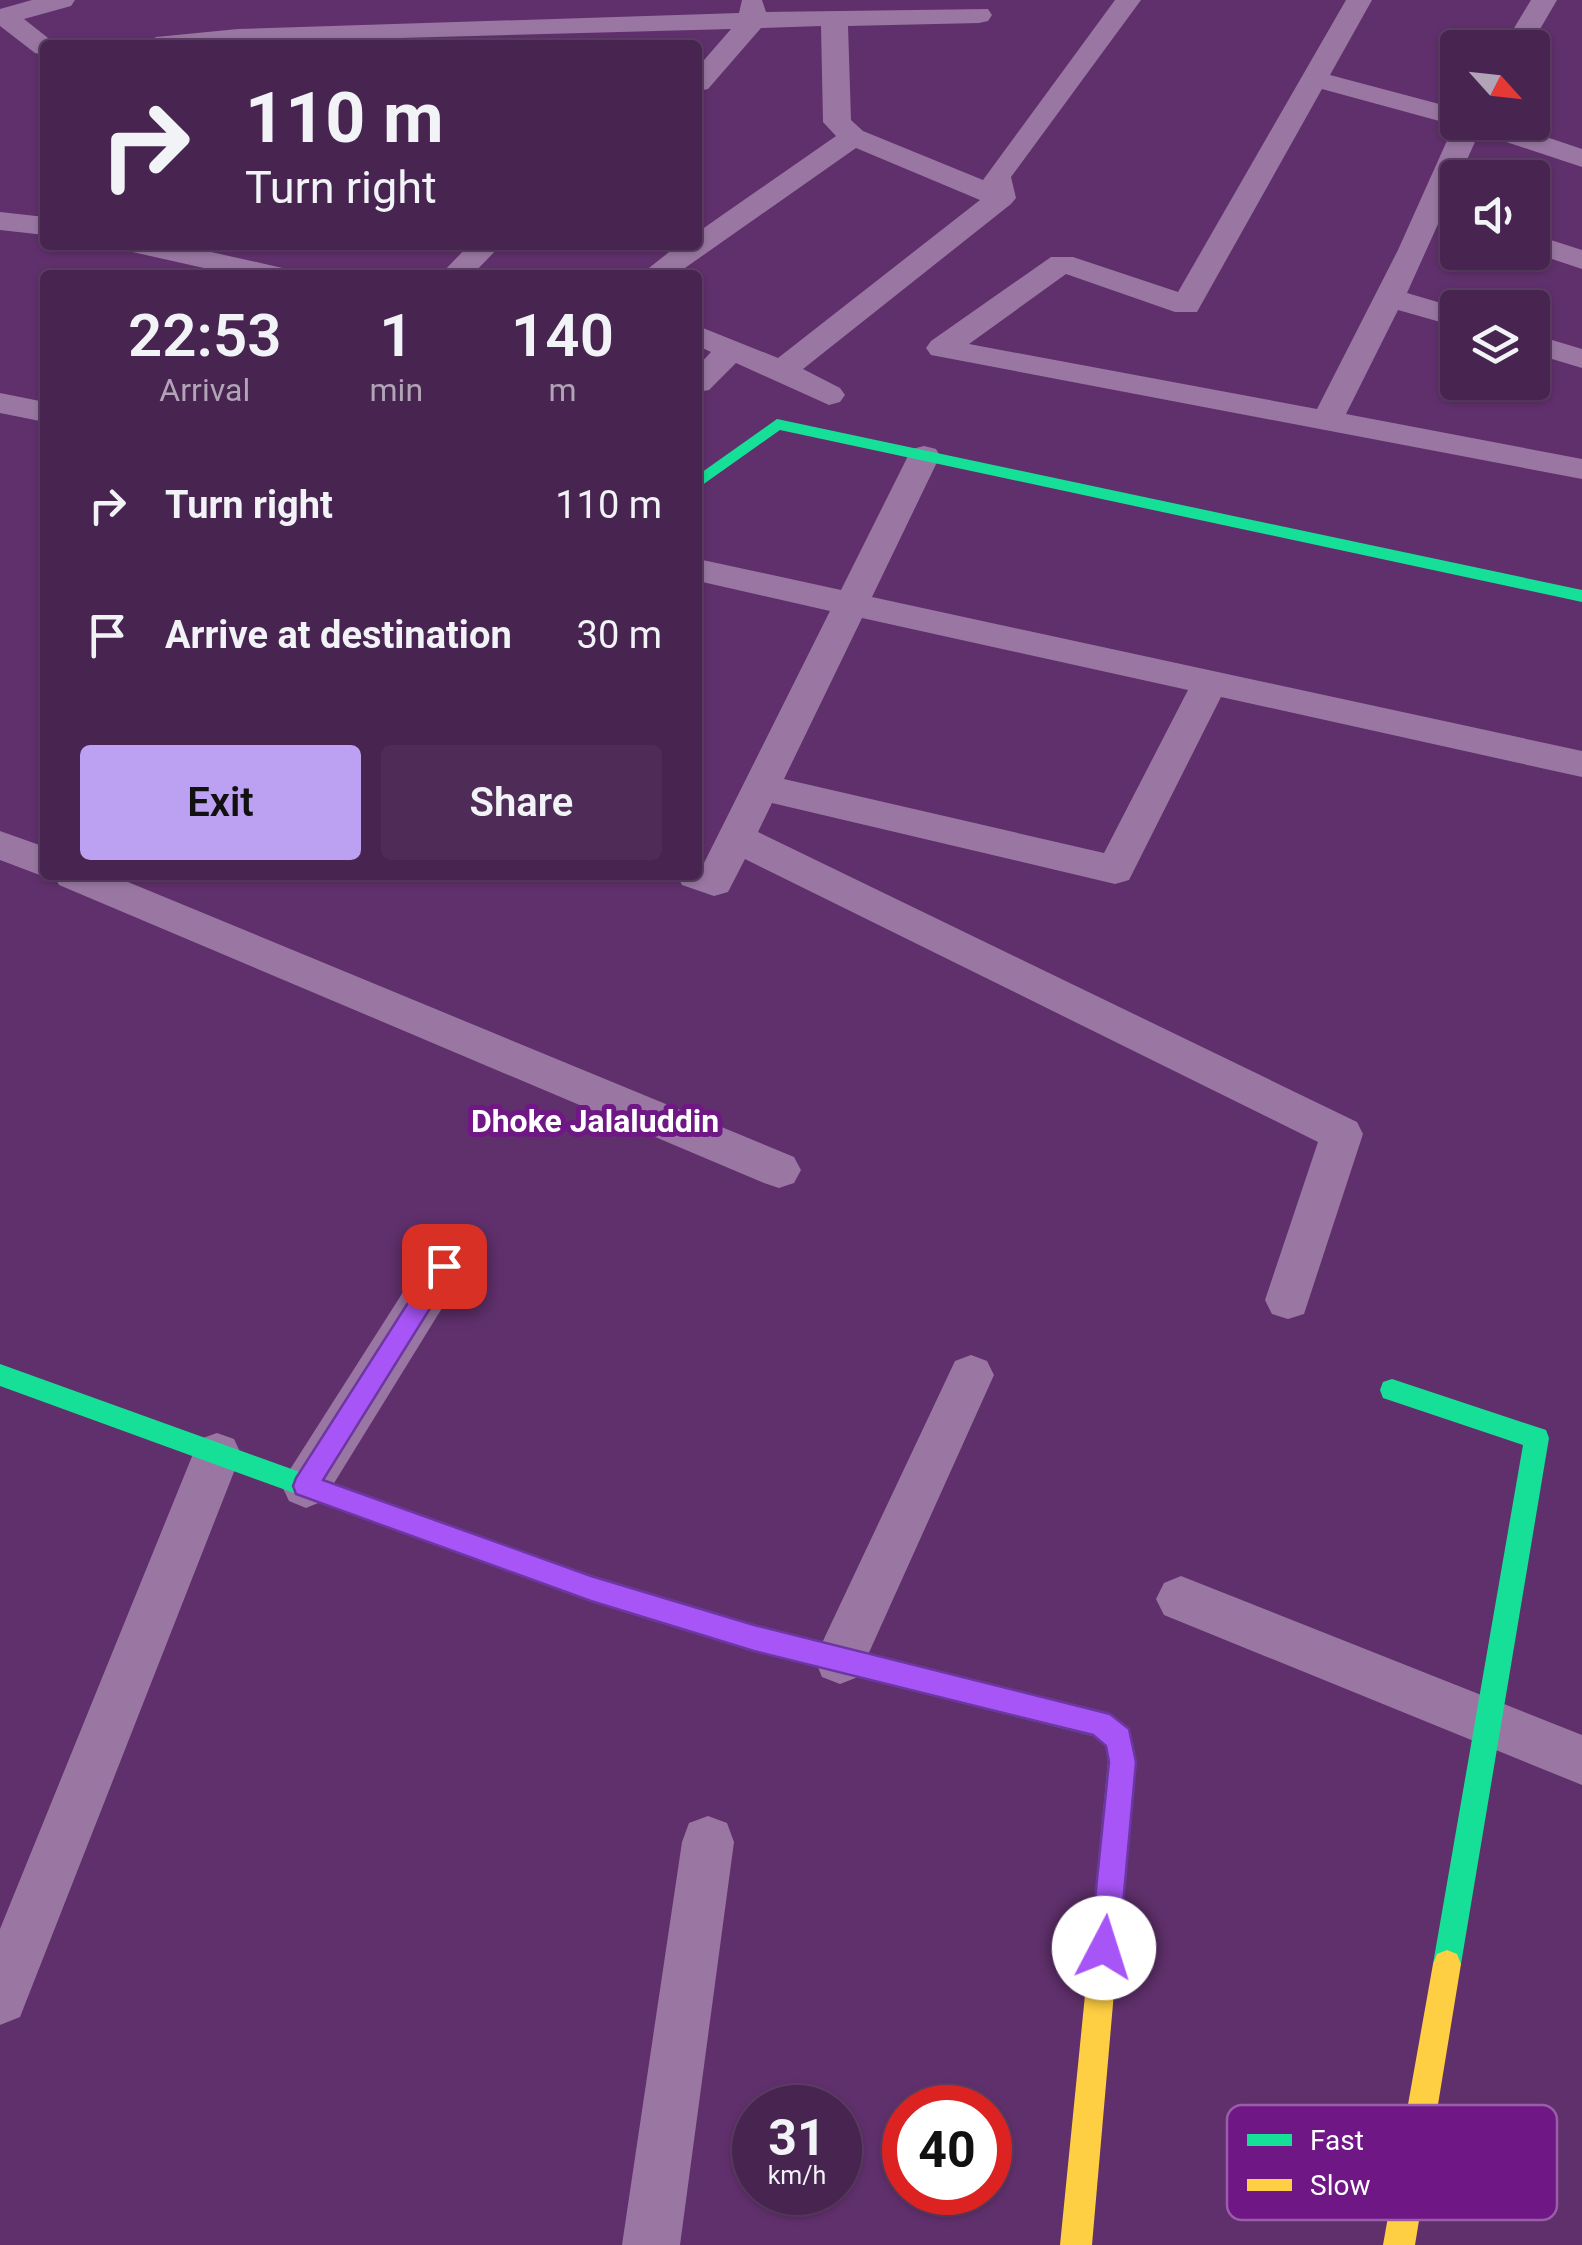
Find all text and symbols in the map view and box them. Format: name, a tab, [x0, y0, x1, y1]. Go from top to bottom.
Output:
north arrow	[1440, 30, 1550, 140]
map controls	[1440, 30, 1550, 400]
text: 110 m	[245, 77, 444, 159]
icon: right	[80, 80, 210, 210]
button: sound	[1440, 160, 1550, 270]
text: Turn right	[245, 161, 437, 214]
button: layers	[1440, 290, 1550, 400]
text: 22:53	[128, 300, 282, 371]
text: 1	[379, 300, 413, 371]
text: 140	[511, 300, 614, 371]
text: Arrival	[159, 371, 250, 409]
text: min	[370, 371, 423, 409]
text: m	[548, 371, 577, 409]
icon: right	[80, 478, 135, 533]
text: Turn right	[165, 483, 333, 527]
text: 110 m	[555, 483, 662, 527]
icon: arrive	[80, 608, 135, 663]
text: Arrive at destination	[165, 613, 512, 657]
text: 30 m	[577, 613, 662, 657]
button: Exit	[80, 745, 361, 860]
button: Share	[381, 745, 662, 860]
district label: Dhoke Jalaluddin	[471, 1102, 719, 1140]
pin	[402, 1224, 487, 1309]
icon: arrive	[417, 1239, 472, 1294]
position arrow	[1052, 1896, 1156, 2000]
speed limit sign: 40	[882, 2085, 1012, 2215]
legend	[1227, 2105, 1557, 2220]
text: 31	[768, 2109, 826, 2167]
text: Fast	[1310, 2124, 1364, 2157]
text: km/h	[768, 2161, 826, 2190]
text: Slow	[1310, 2169, 1370, 2202]

